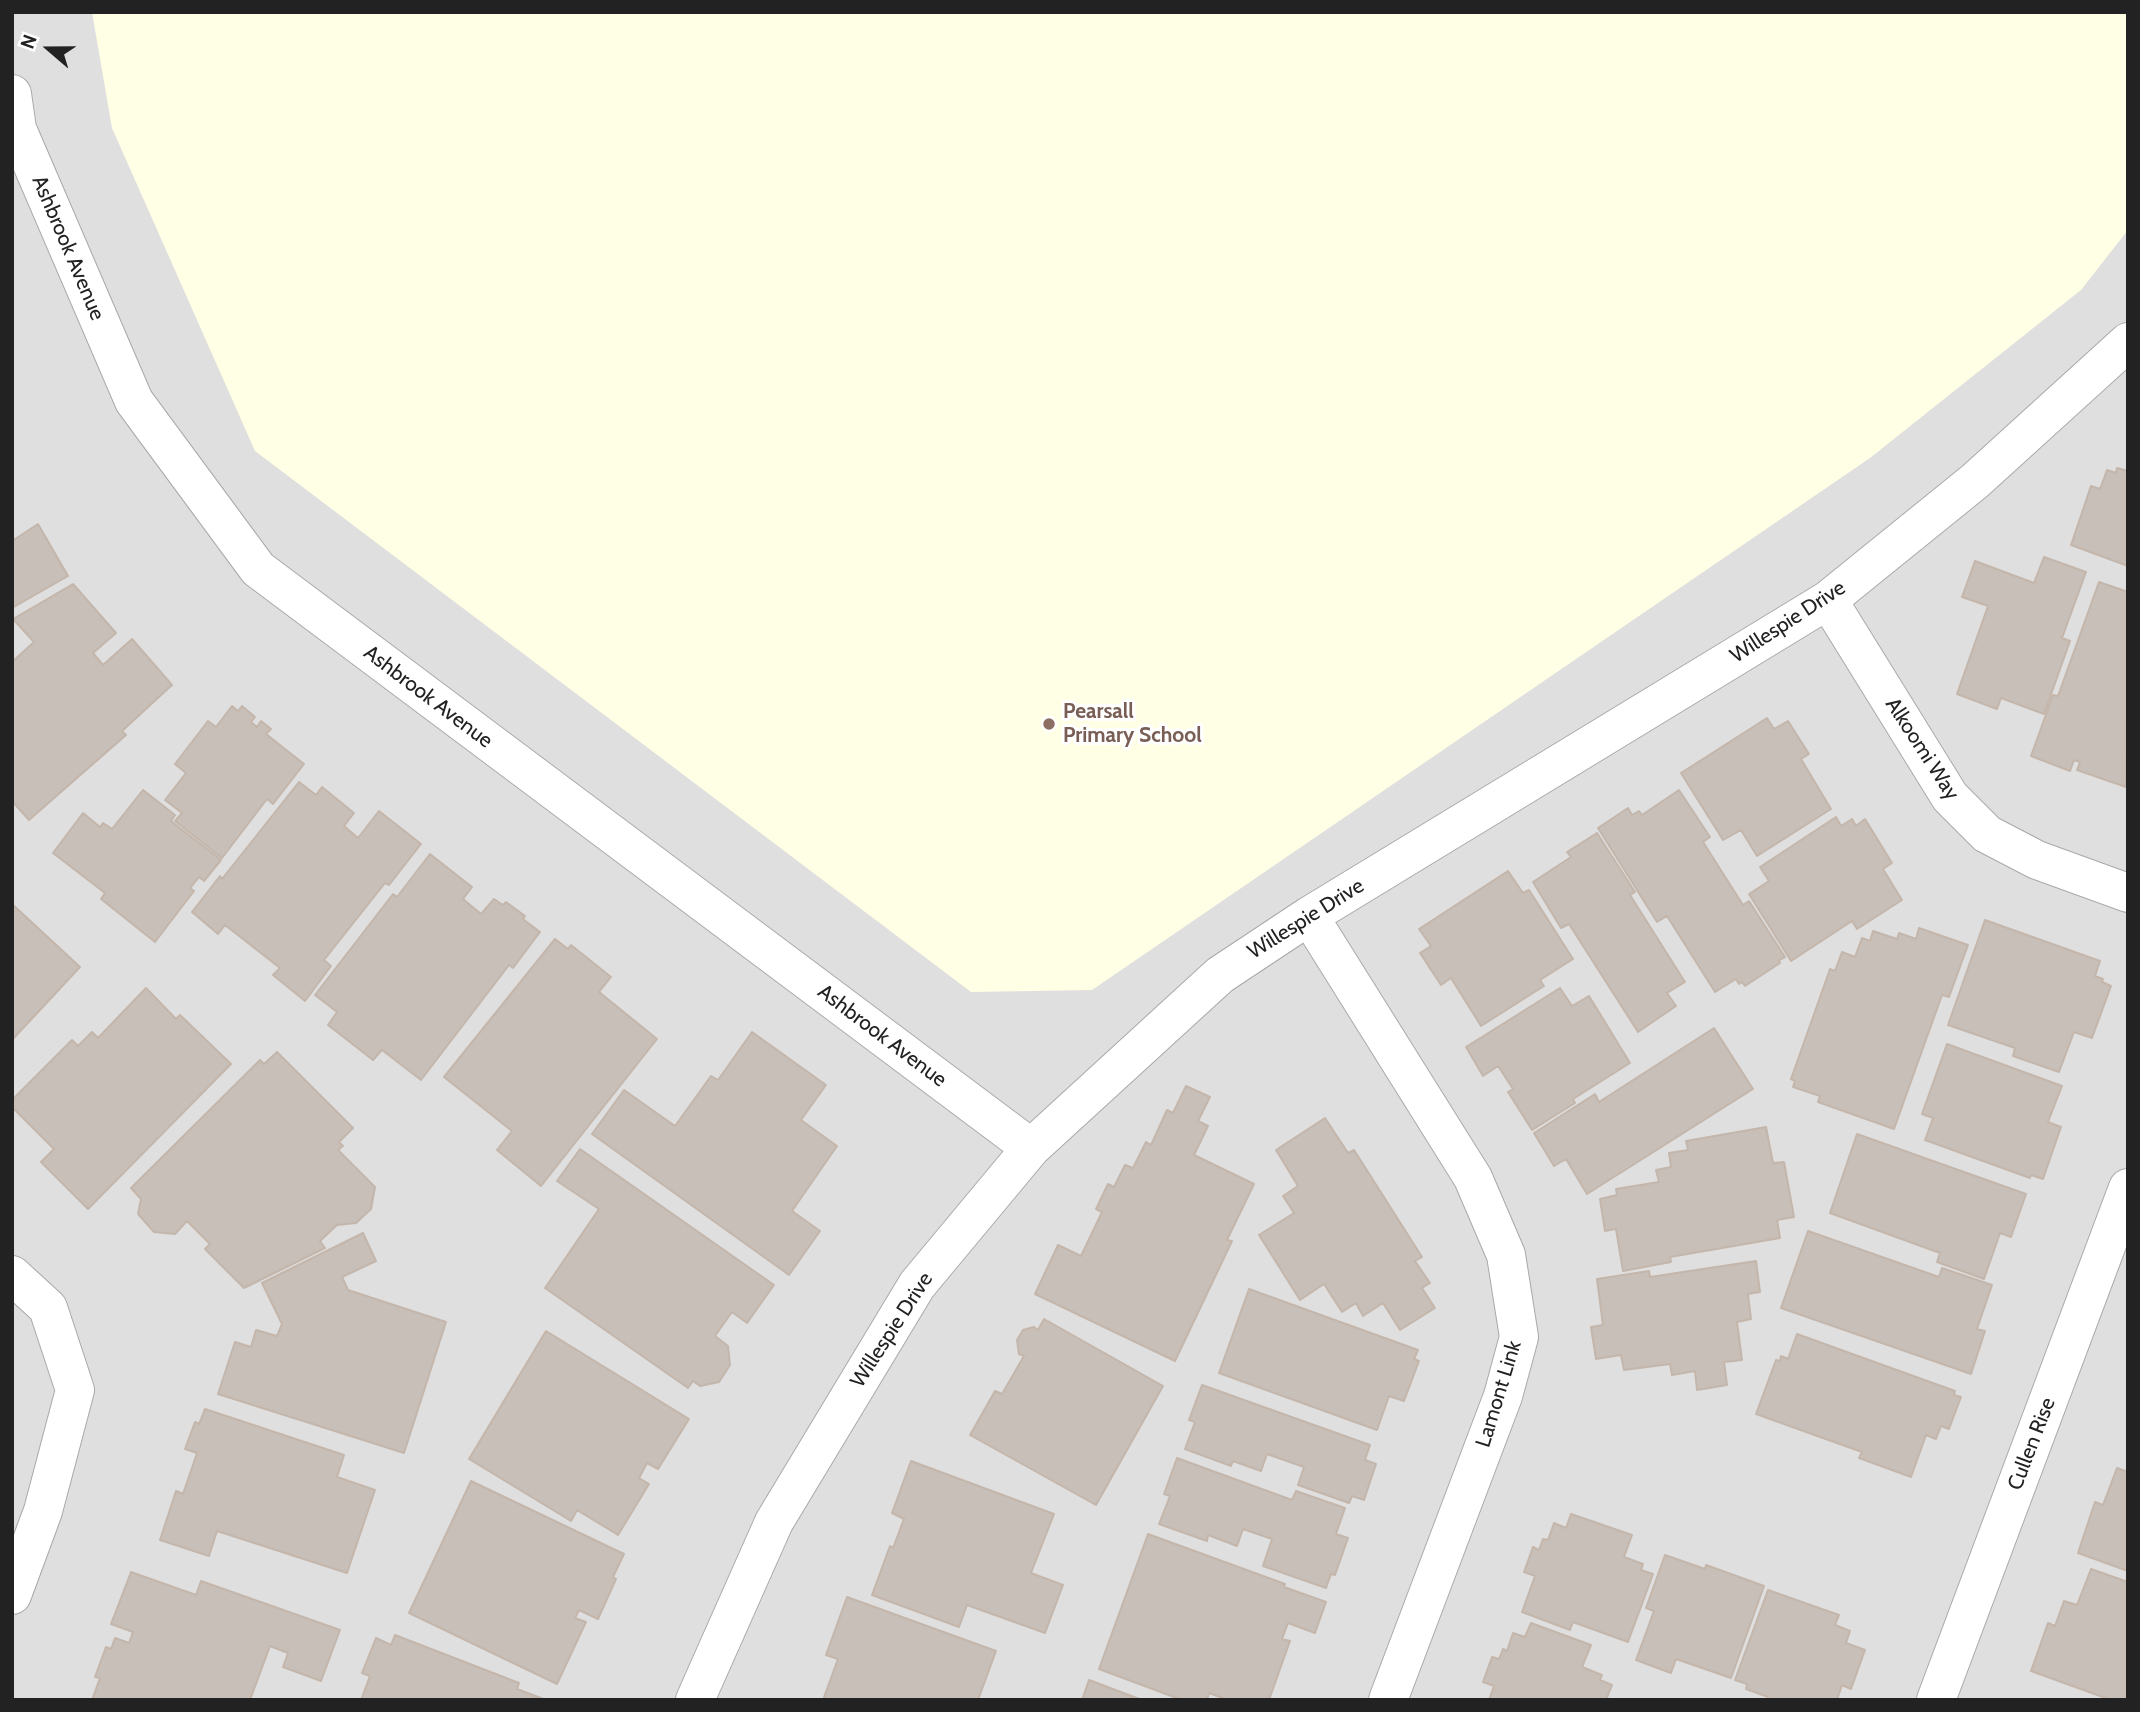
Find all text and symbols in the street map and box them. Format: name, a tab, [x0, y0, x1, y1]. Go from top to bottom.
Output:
north arrow	[14, 14, 84, 84]
text: N	[16, 31, 42, 52]
street label: Ashbrook Avenue	[26, 172, 110, 324]
street label: Willespie Drive	[1726, 575, 1850, 669]
street label: Ashbrook Avenue	[359, 640, 497, 754]
street label: Alkoomi Way	[1880, 693, 1964, 805]
place label: Pearsall Primary School	[1063, 699, 1202, 749]
marker: Pearsall Primary School	[1041, 716, 1057, 732]
street label: Willespie Drive	[1243, 873, 1369, 965]
street label: Ashbrook Avenue	[813, 979, 951, 1093]
street label: Willespie Drive	[845, 1268, 939, 1392]
street label: Lamont Link	[1471, 1338, 1527, 1450]
street label: Cullen Rise	[2003, 1394, 2061, 1494]

